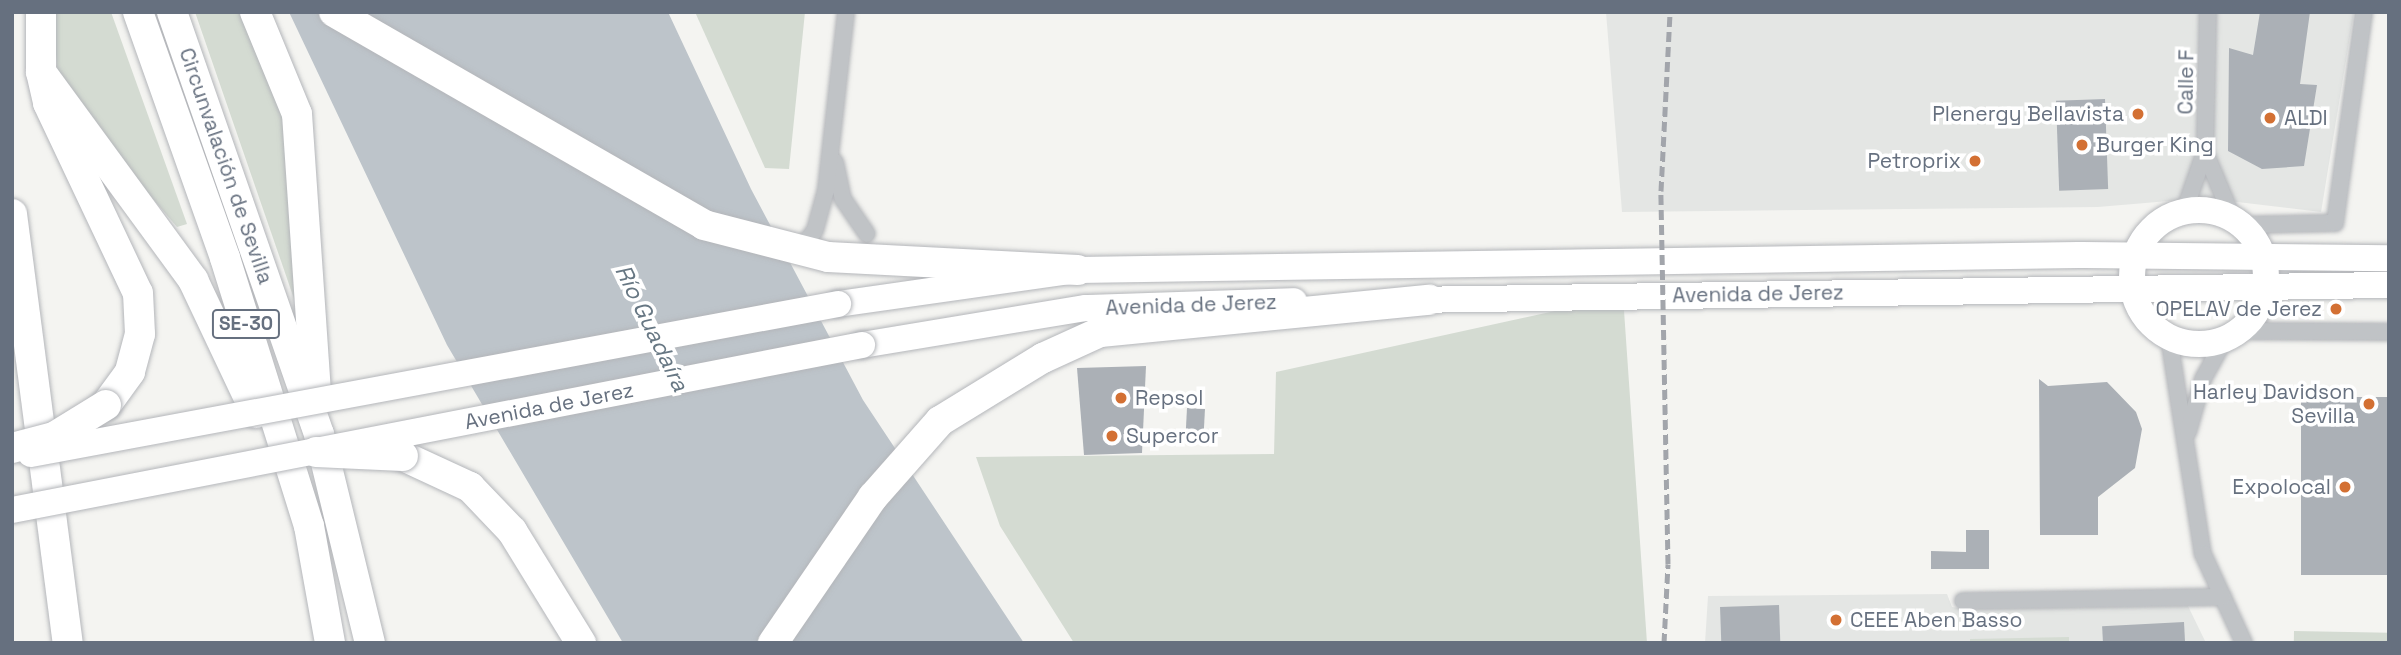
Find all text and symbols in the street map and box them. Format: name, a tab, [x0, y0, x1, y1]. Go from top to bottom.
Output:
street label: Circunvalación de Sevilla	[174, 45, 278, 287]
street label: Calle F	[2173, 49, 2199, 115]
place label: Plenergy Bellavista	[1932, 101, 2124, 127]
place label: ALDI	[2284, 105, 2328, 131]
marker: Plenergy Bellavista	[2130, 106, 2146, 122]
marker: ALDI	[2262, 110, 2278, 126]
place label: Burger King	[2096, 132, 2214, 158]
marker: Burger King	[2074, 137, 2090, 153]
place label: Petroprix	[1867, 148, 1961, 174]
marker: Petroprix	[1967, 153, 1983, 169]
water label: Río Guadaíra	[609, 260, 695, 396]
street label: Avenida de Jerez	[1672, 280, 1844, 308]
street label: Avenida de Jerez	[1105, 289, 1277, 321]
place label: OPELAV de Jerez	[2155, 296, 2322, 322]
marker: OPELAV de Jerez	[2328, 301, 2344, 317]
road number: SE-30	[211, 308, 281, 340]
street label: Avenida de Jerez	[462, 377, 636, 435]
place label: Harley Davidson Sevilla	[2193, 379, 2355, 429]
place label: Repsol	[1135, 385, 1203, 411]
marker: Repsol	[1113, 390, 1129, 406]
marker: Harley Davidson Sevilla	[2361, 396, 2377, 412]
place label: Supercor	[1126, 423, 1219, 449]
marker: Supercor	[1104, 428, 1120, 444]
place label: Expolocal	[2232, 474, 2331, 500]
marker: Expolocal	[2337, 479, 2353, 495]
place label: CEEE Aben Basso	[1850, 607, 2023, 633]
marker: CEEE Aben Basso	[1828, 612, 1844, 628]

